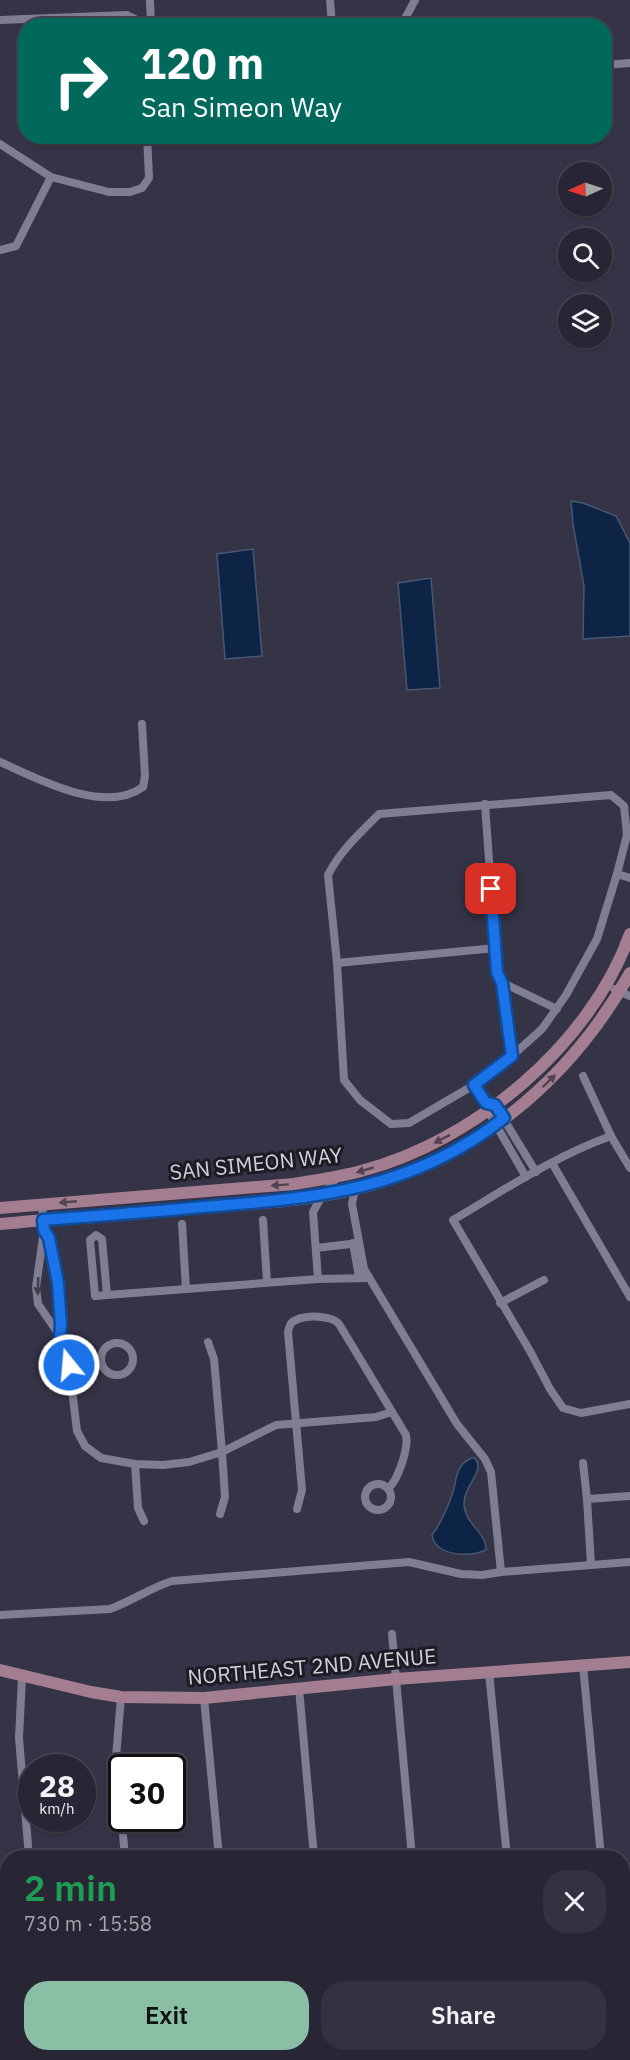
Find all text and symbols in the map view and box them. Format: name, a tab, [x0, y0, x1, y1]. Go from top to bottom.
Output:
text: 120 m	[141, 36, 264, 91]
icon: right	[42, 42, 120, 120]
text: San Simeon Way	[141, 89, 342, 124]
north arrow	[558, 162, 612, 216]
map controls	[558, 162, 612, 348]
button: search	[558, 228, 612, 282]
button: layers	[558, 294, 612, 348]
pin	[465, 863, 516, 914]
icon: arrive	[474, 872, 507, 905]
one-way arrow	[541, 1075, 556, 1088]
one-way arrow	[433, 1134, 450, 1144]
street label: SAN SIMEON WAY	[168, 1140, 344, 1186]
one-way arrow	[356, 1166, 374, 1175]
one-way arrow	[271, 1180, 290, 1190]
one-way arrow	[58, 1197, 77, 1207]
one-way arrow	[33, 1277, 43, 1296]
position arrow	[37, 1333, 101, 1397]
street label: NORTHEAST 2ND AVENUE	[186, 1641, 437, 1691]
speed limit sign: 30	[108, 1754, 186, 1832]
text: 28	[39, 1766, 75, 1805]
text: km/h	[39, 1799, 75, 1818]
text: 2 min	[24, 1864, 117, 1911]
button: close	[543, 1870, 606, 1933]
text: 730 m · 15:58	[24, 1910, 152, 1937]
button: Exit	[24, 1981, 309, 2050]
button: Share	[321, 1981, 606, 2050]

